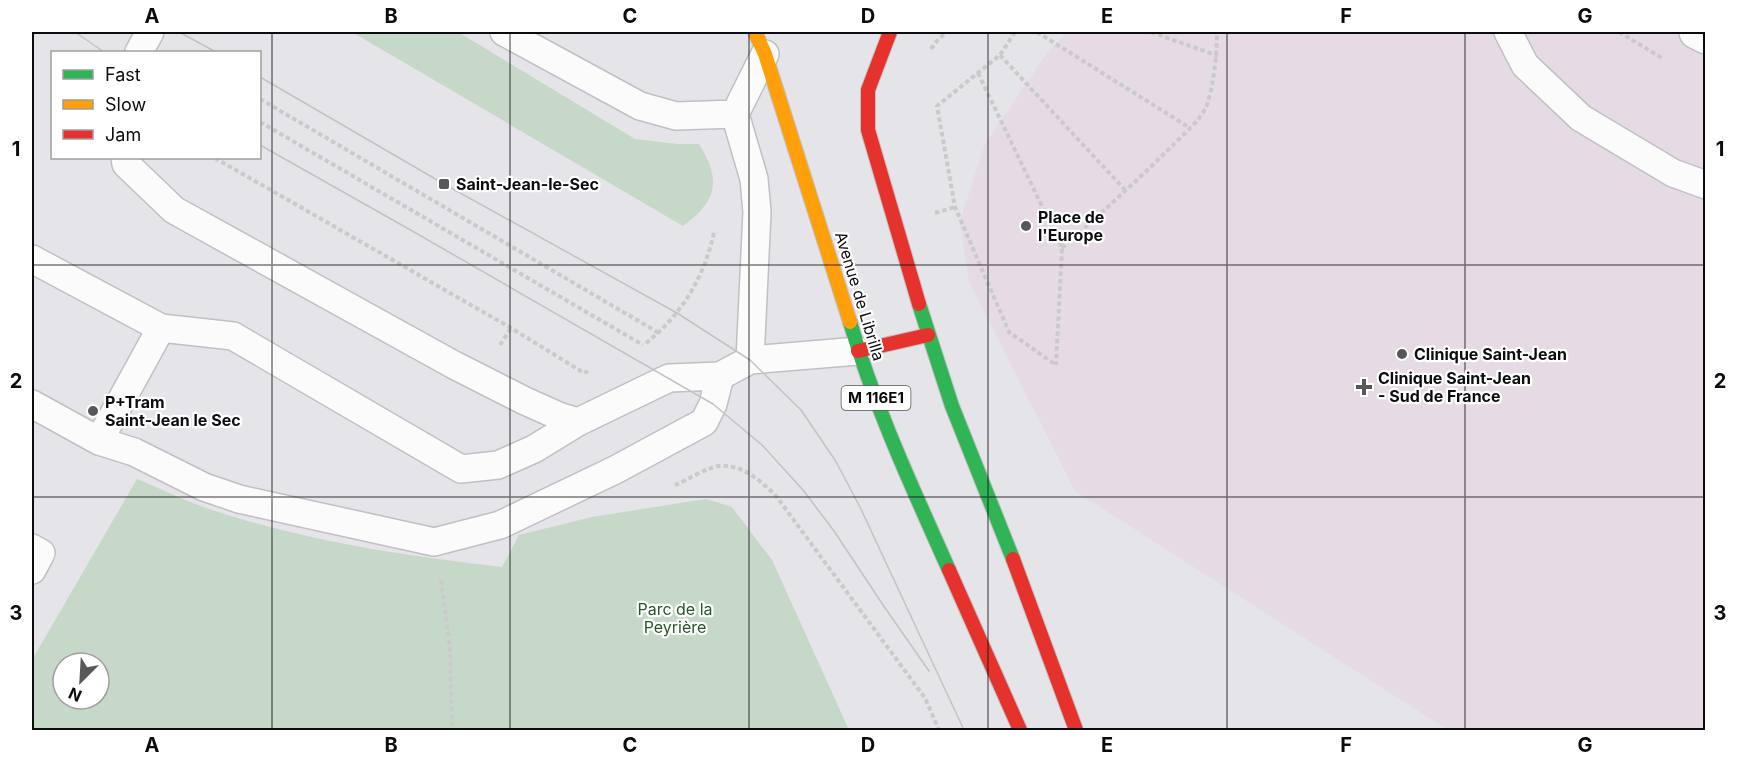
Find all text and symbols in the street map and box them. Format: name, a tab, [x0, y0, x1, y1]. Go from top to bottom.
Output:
text: A	[145, 4, 160, 28]
text: B	[384, 4, 398, 28]
text: C	[623, 4, 637, 28]
text: D	[861, 4, 875, 28]
text: E	[1101, 4, 1113, 28]
text: F	[1340, 4, 1352, 28]
text: G	[1577, 4, 1593, 28]
legend	[51, 51, 261, 159]
text: Fast	[105, 64, 141, 85]
text: Slow	[105, 94, 146, 115]
text: Jam	[105, 124, 141, 145]
text: 1	[12, 137, 20, 161]
text: 1	[1716, 137, 1724, 161]
place label: Saint-Jean-le-Sec	[456, 174, 599, 194]
marker: Saint-Jean-le-Sec	[437, 177, 451, 191]
place label: Place de l'Europe	[1038, 207, 1104, 245]
marker: Place de l'Europe	[1019, 219, 1033, 233]
street label: Avenue de Librilla	[831, 229, 889, 363]
place label: Clinique Saint-Jean	[1414, 344, 1567, 364]
marker: Clinique Saint-Jean	[1395, 347, 1409, 361]
place label: Clinique Saint-Jean - Sud de France	[1378, 368, 1531, 406]
text: 2	[10, 369, 22, 393]
text: 2	[1714, 369, 1726, 393]
marker: Clinique Saint-Jean - Sud de France	[1355, 378, 1373, 396]
road number: M 116E1	[842, 386, 910, 410]
place label: P+Tram Saint-Jean le Sec	[105, 392, 241, 430]
marker: P+Tram Saint-Jean le Sec	[86, 404, 100, 418]
park label: Parc de la Peyrière	[637, 599, 713, 637]
text: 3	[10, 601, 22, 625]
text: 3	[1714, 601, 1726, 625]
north arrow	[51, 651, 111, 711]
text: N	[65, 683, 85, 706]
text: A	[145, 733, 160, 757]
text: B	[384, 733, 398, 757]
text: C	[623, 733, 637, 757]
text: D	[861, 733, 875, 757]
text: E	[1101, 733, 1113, 757]
text: F	[1340, 733, 1352, 757]
text: G	[1577, 733, 1593, 757]

